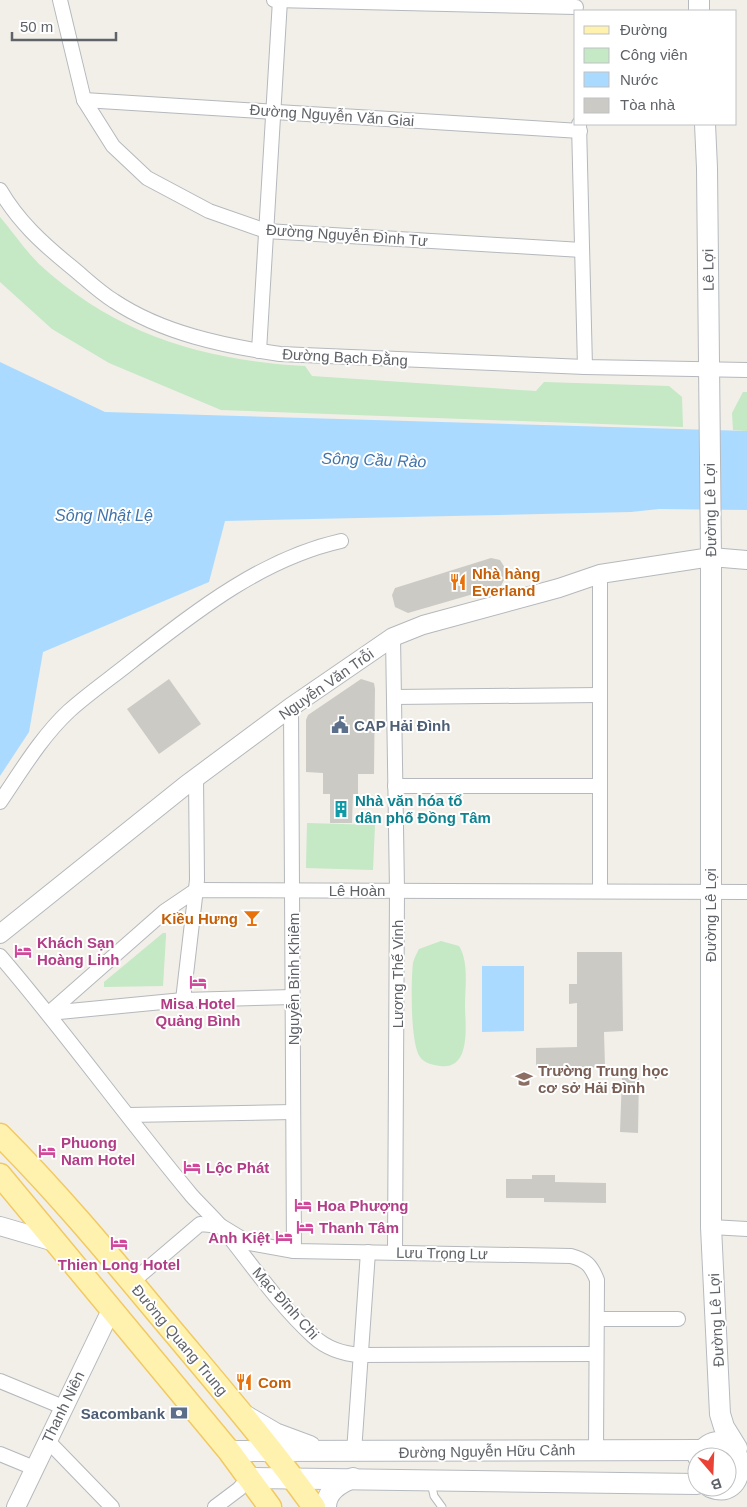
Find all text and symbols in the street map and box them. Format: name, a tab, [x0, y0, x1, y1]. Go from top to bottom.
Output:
scale bar	[12, 10, 116, 42]
legend	[574, 10, 737, 125]
text: 50 m	[20, 18, 53, 35]
text: Đường	[620, 21, 667, 38]
text: Công viên	[620, 46, 688, 63]
text: Nước	[620, 71, 659, 88]
text: Tòa nhà	[620, 96, 676, 113]
street label: Đường Nguyễn Văn Giai	[249, 101, 415, 129]
street label: Đường Nguyễn Đình Tư	[265, 221, 429, 249]
street label: Lê Lợi	[699, 249, 717, 291]
street label: Đường Bạch Đằng	[282, 345, 408, 369]
water label: Sông Cầu Rào	[321, 450, 427, 470]
street label: Đường Lê Lợi	[701, 463, 719, 557]
water label: Sông Nhật Lệ	[55, 507, 153, 524]
place label: Nhà hàng Everland	[472, 565, 540, 599]
restaurant icon: Nhà hàng Everland	[448, 572, 468, 592]
street label: Nguyễn Văn Trỗi	[275, 645, 377, 723]
public building icon: CAP Hải Đình	[330, 715, 350, 735]
place label: CAP Hải Đình	[354, 717, 450, 734]
place label: Nhà văn hóa tổ dân phố Đồng Tâm	[355, 792, 491, 826]
building icon: Nhà văn hóa tổ dân phố Đồng Tâm	[331, 799, 351, 819]
street label: Đường Lê Lợi	[702, 868, 719, 962]
street label: Lê Hoàn	[329, 882, 385, 899]
bar icon: Kiều Hưng	[242, 908, 262, 928]
place label: Kiều Hưng	[161, 910, 238, 927]
street label: Nguyễn Bỉnh Khiêm	[285, 913, 302, 1045]
street label: Lương Thế Vinh	[389, 920, 406, 1028]
place label: Khách Sạn Hoàng Linh	[37, 934, 120, 968]
hotel icon: Khách Sạn Hoàng Linh	[13, 941, 33, 961]
hotel icon: Misa Hotel Quảng Bình	[188, 972, 208, 992]
place label: Misa Hotel Quảng Bình	[156, 995, 241, 1029]
place label: Trường Trung học cơ sở Hải Đình	[538, 1062, 669, 1096]
school or university icon: Trường Trung học cơ sở Hải Đình	[514, 1069, 534, 1089]
place label: Phuong Nam Hotel	[61, 1134, 135, 1168]
hotel icon: Phuong Nam Hotel	[37, 1141, 57, 1161]
hotel icon: Lộc Phát	[182, 1157, 202, 1177]
place label: Lộc Phát	[206, 1159, 269, 1176]
hotel icon: Hoa Phượng	[293, 1195, 313, 1215]
place label: Hoa Phượng	[317, 1197, 409, 1214]
hotel icon: Thanh Tâm	[295, 1217, 315, 1237]
place label: Thanh Tâm	[319, 1219, 399, 1236]
hotel icon: Anh Kiệt	[274, 1227, 294, 1247]
place label: Anh Kiệt	[208, 1229, 270, 1246]
hotel icon: Thien Long Hotel	[109, 1233, 129, 1253]
street label: Lưu Trọng Lư	[396, 1244, 488, 1262]
place label: Thien Long Hotel	[58, 1256, 180, 1273]
street label: Mạc Đĩnh Chi	[249, 1264, 323, 1342]
street label: Đường Lê Lợi	[705, 1273, 727, 1367]
street label: Đường Quang Trung	[129, 1281, 231, 1399]
street label: Thanh Niên	[38, 1368, 88, 1446]
restaurant icon: Com	[234, 1372, 254, 1392]
place label: Com	[258, 1374, 291, 1391]
bank icon: Sacombank	[169, 1403, 189, 1423]
place label: Sacombank	[81, 1405, 166, 1422]
street label: Đường Nguyễn Hữu Cảnh	[399, 1441, 575, 1461]
north arrow	[687, 1447, 737, 1497]
text: B	[709, 1475, 724, 1494]

